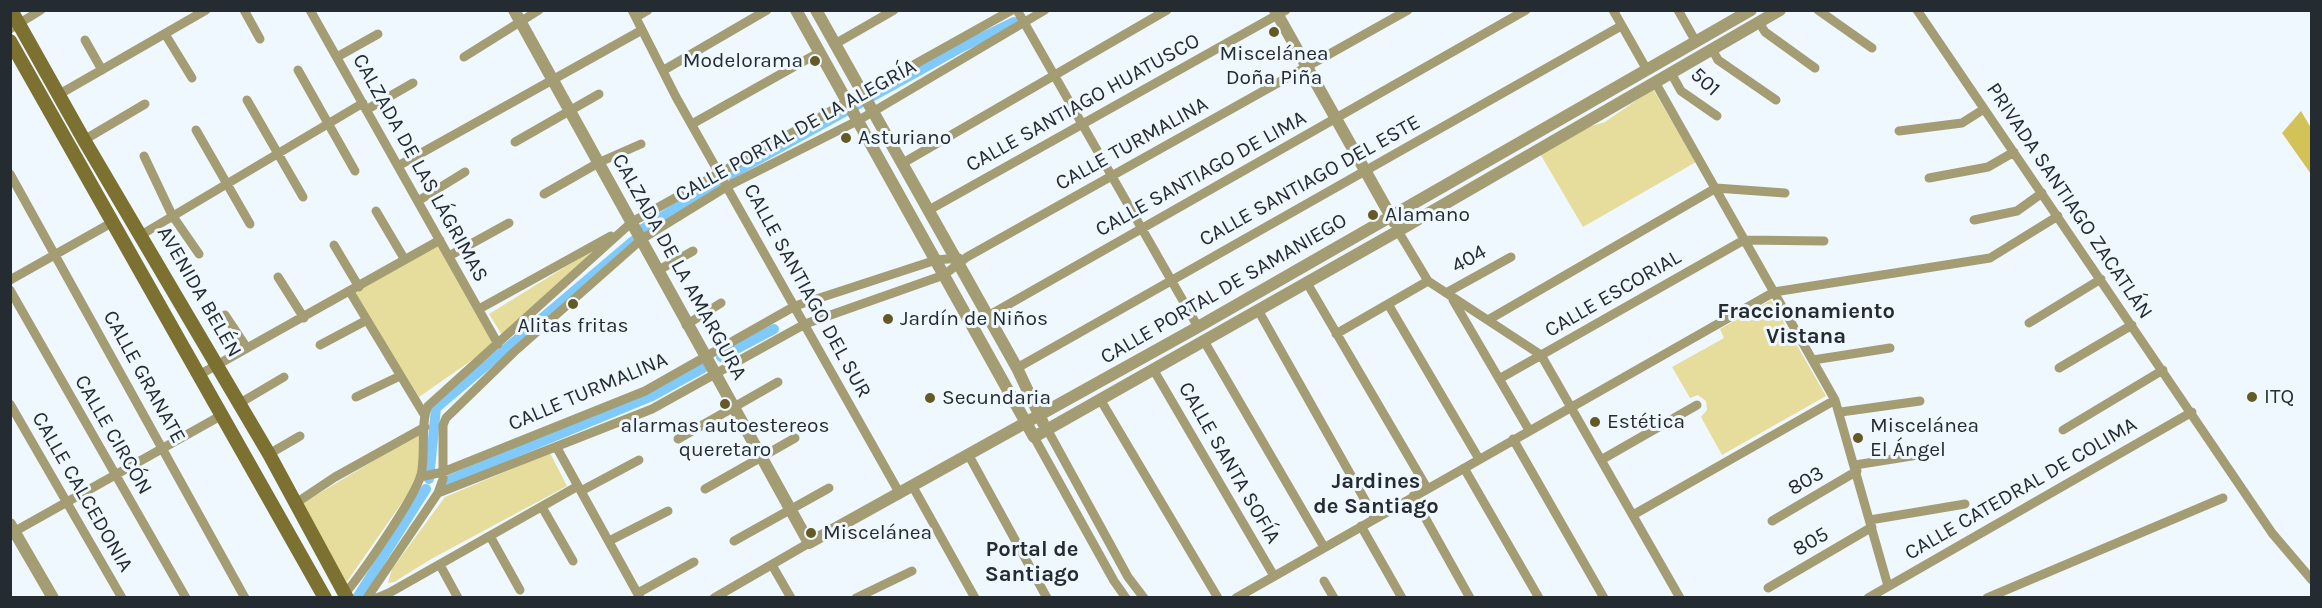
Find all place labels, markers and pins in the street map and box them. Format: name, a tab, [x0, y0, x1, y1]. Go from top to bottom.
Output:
marker: Miscelánea Doña Piña	[1267, 25, 1281, 39]
place label: Miscelánea Doña Piña	[1219, 41, 1329, 91]
place label: Modelorama	[683, 48, 803, 74]
marker: Modelorama	[808, 54, 822, 68]
place label: Asturiano	[858, 125, 951, 151]
marker: Asturiano	[839, 131, 853, 145]
place label: Alamano	[1385, 202, 1470, 228]
marker: Alamano	[1366, 208, 1380, 222]
marker: Alitas fritas	[566, 297, 580, 311]
place label: Jardín de Niños	[900, 306, 1048, 332]
marker: Jardín de Niños	[881, 312, 895, 326]
place label: Alitas fritas	[517, 313, 629, 339]
place label: ITQ	[2264, 384, 2294, 410]
place label: Secundaria	[942, 385, 1051, 411]
marker: ITQ	[2245, 390, 2259, 404]
marker: Secundaria	[923, 391, 937, 405]
marker: alarmas autoestereos queretaro	[718, 397, 732, 411]
place label: Estética	[1607, 409, 1685, 435]
place label: alarmas autoestereos queretaro	[621, 413, 829, 463]
place label: Miscelánea El Ángel	[1870, 413, 1979, 463]
marker: Estética	[1588, 415, 1602, 429]
marker: Miscelánea El Ángel	[1851, 431, 1865, 445]
place label: Miscelánea	[823, 520, 932, 546]
marker: Miscelánea	[804, 526, 818, 540]

